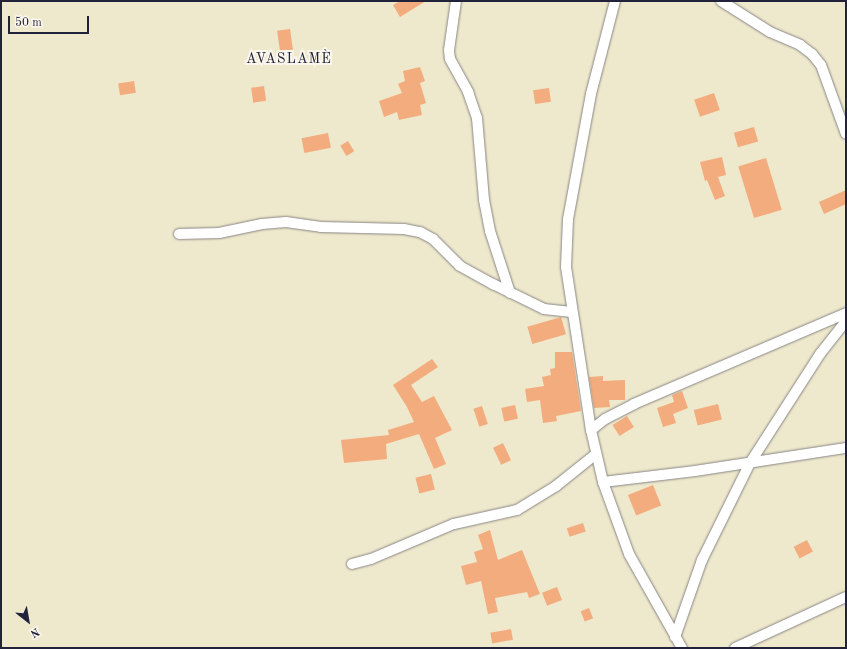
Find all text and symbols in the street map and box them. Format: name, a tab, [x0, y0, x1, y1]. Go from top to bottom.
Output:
scale bar	[10, 8, 91, 34]
text: 50 m	[15, 17, 42, 29]
district label: AVASLAMÈ	[246, 51, 332, 67]
north arrow	[8, 601, 48, 641]
text: N	[28, 625, 41, 639]

